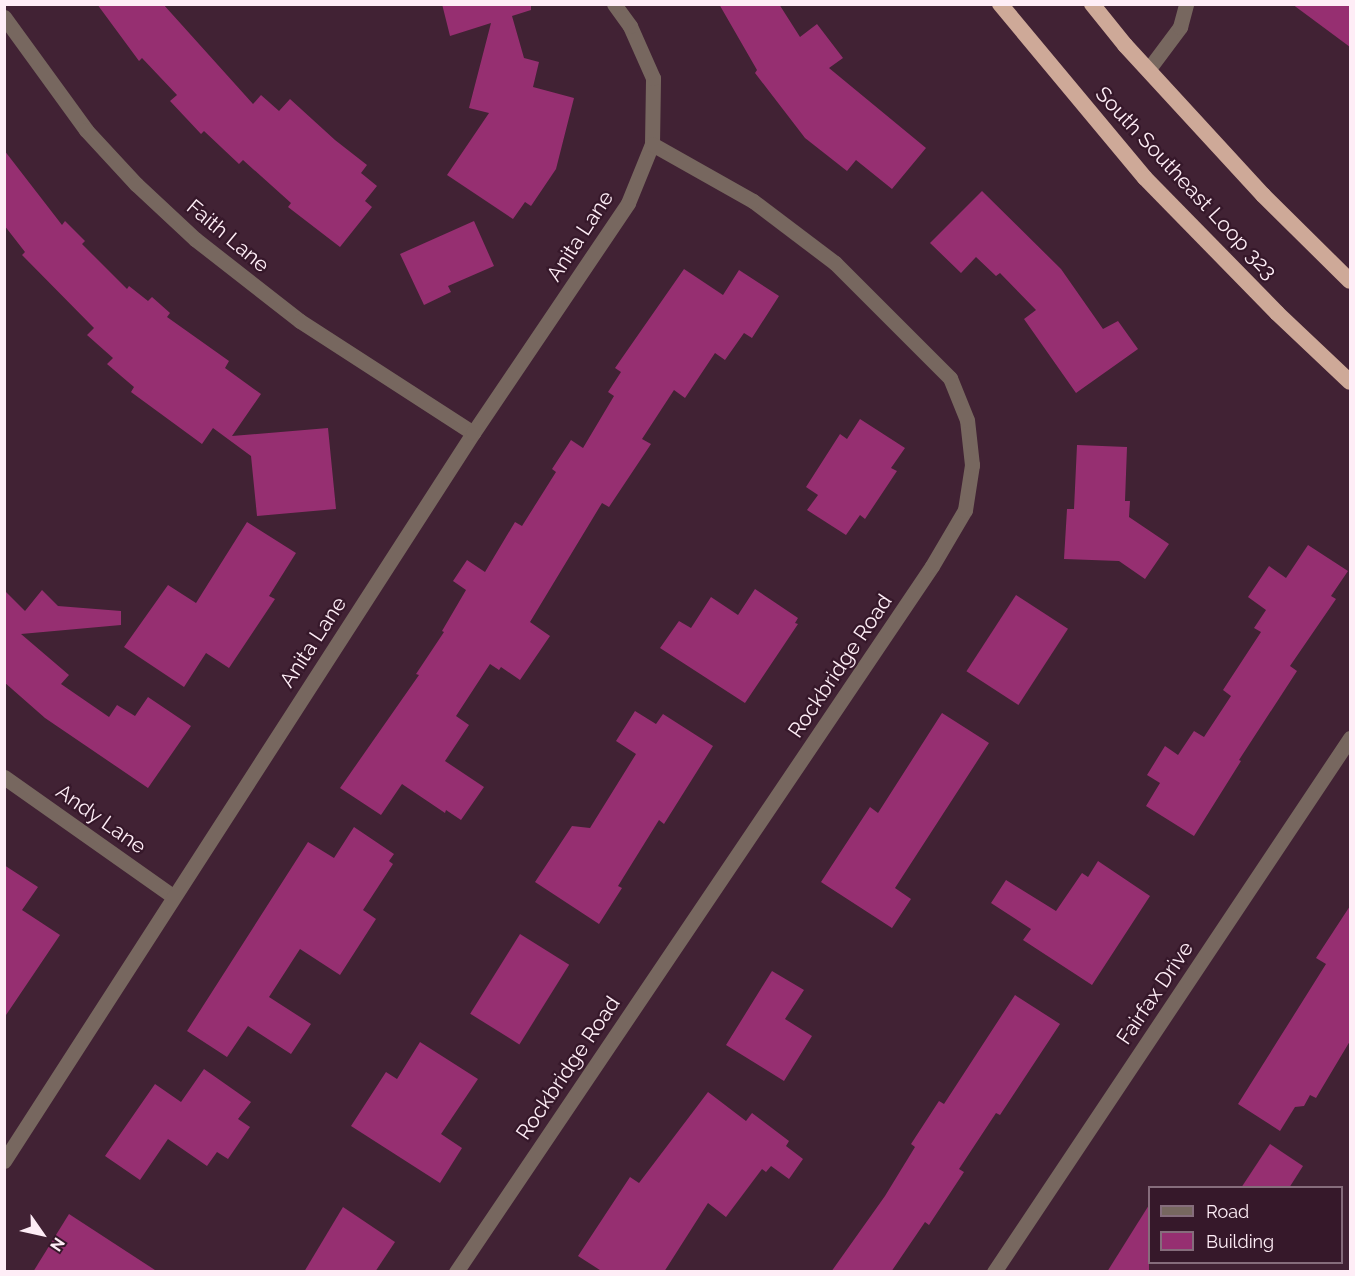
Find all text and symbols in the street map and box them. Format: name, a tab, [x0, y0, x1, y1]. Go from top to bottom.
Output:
street label: South Southeast Loop 323	[1090, 81, 1282, 285]
street label: Anita Lane	[541, 186, 619, 286]
street label: Faith Lane	[182, 194, 274, 278]
street label: Rockbridge Road	[783, 590, 897, 742]
street label: Anita Lane	[274, 592, 352, 692]
street label: Andy Lane	[51, 779, 151, 859]
street label: Fairfax Drive	[1111, 937, 1199, 1049]
street label: Rockbridge Road	[511, 992, 625, 1144]
legend	[1148, 1186, 1343, 1264]
text: Road	[1206, 1201, 1249, 1222]
north arrow	[12, 1204, 72, 1264]
text: Building	[1206, 1231, 1274, 1252]
text: N	[46, 1234, 69, 1255]

